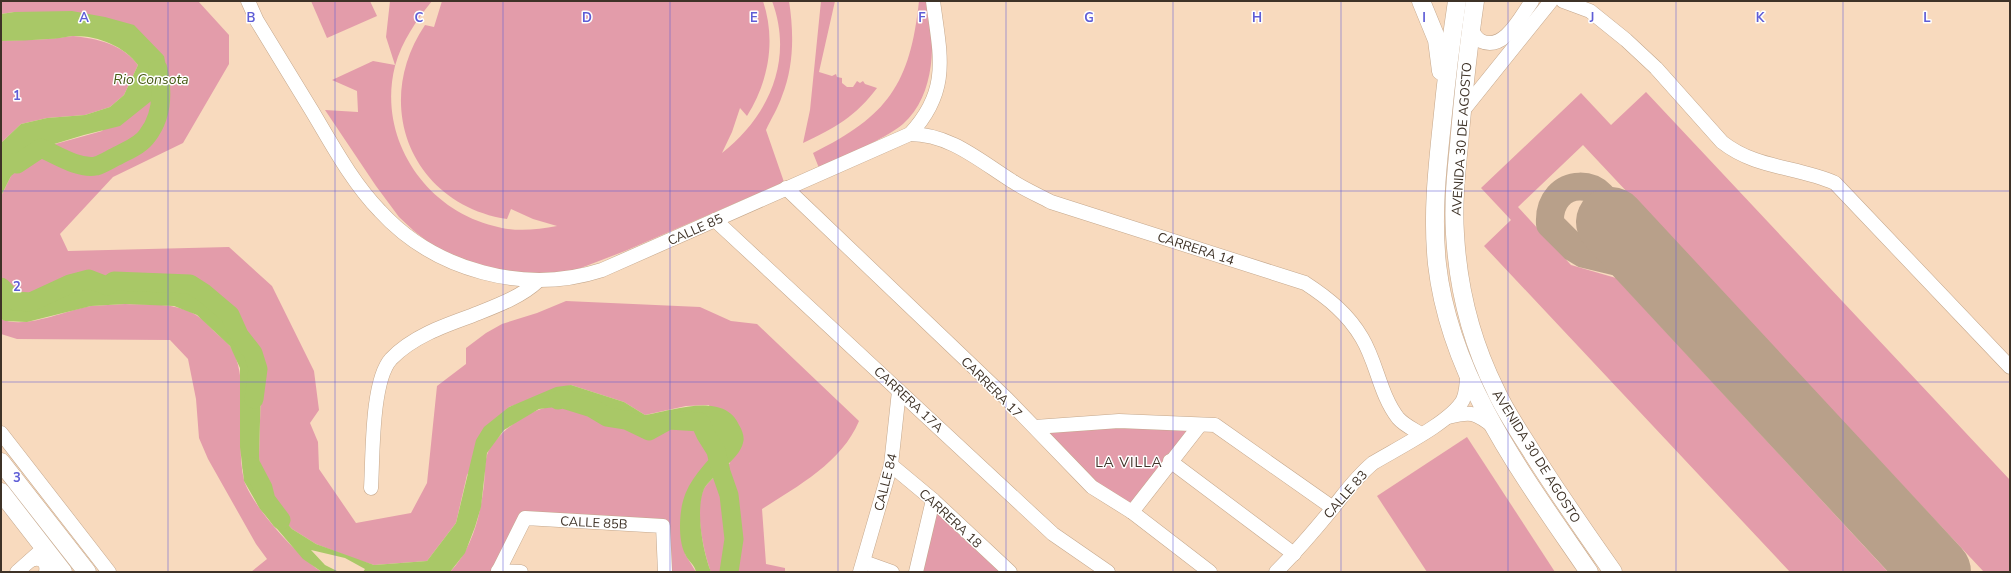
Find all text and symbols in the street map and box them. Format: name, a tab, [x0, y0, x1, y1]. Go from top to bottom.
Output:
text: A	[79, 9, 89, 27]
text: B	[247, 9, 256, 27]
text: C	[415, 9, 424, 27]
text: D	[582, 9, 592, 27]
text: E	[750, 9, 758, 27]
text: F	[918, 9, 926, 27]
text: G	[1084, 9, 1094, 27]
text: H	[1252, 9, 1262, 27]
text: I	[1422, 9, 1426, 27]
text: J	[1589, 9, 1594, 27]
text: K	[1756, 9, 1765, 27]
text: L	[1923, 9, 1931, 27]
street label: AVENIDA 30 DE AGOSTO	[1448, 62, 1476, 216]
water label: Rio Consota	[113, 70, 189, 89]
text: 1	[13, 87, 21, 105]
street label: CALLE 85	[665, 210, 726, 250]
street label: CARRERA 14	[1155, 228, 1237, 270]
text: 2	[13, 278, 21, 296]
street label: CARRERA 17	[957, 353, 1026, 422]
street label: CARRERA 17A	[869, 363, 948, 437]
street label: AVENIDA 30 DE AGOSTO	[1488, 387, 1585, 527]
street label: CALLE 84	[870, 451, 902, 513]
district label: LA VILLA	[1095, 453, 1163, 472]
street label: CALLE 83	[1320, 467, 1372, 523]
text: 3	[13, 469, 21, 487]
street label: CARRERA 18	[915, 485, 986, 553]
street label: CALLE 85B	[560, 512, 628, 534]

